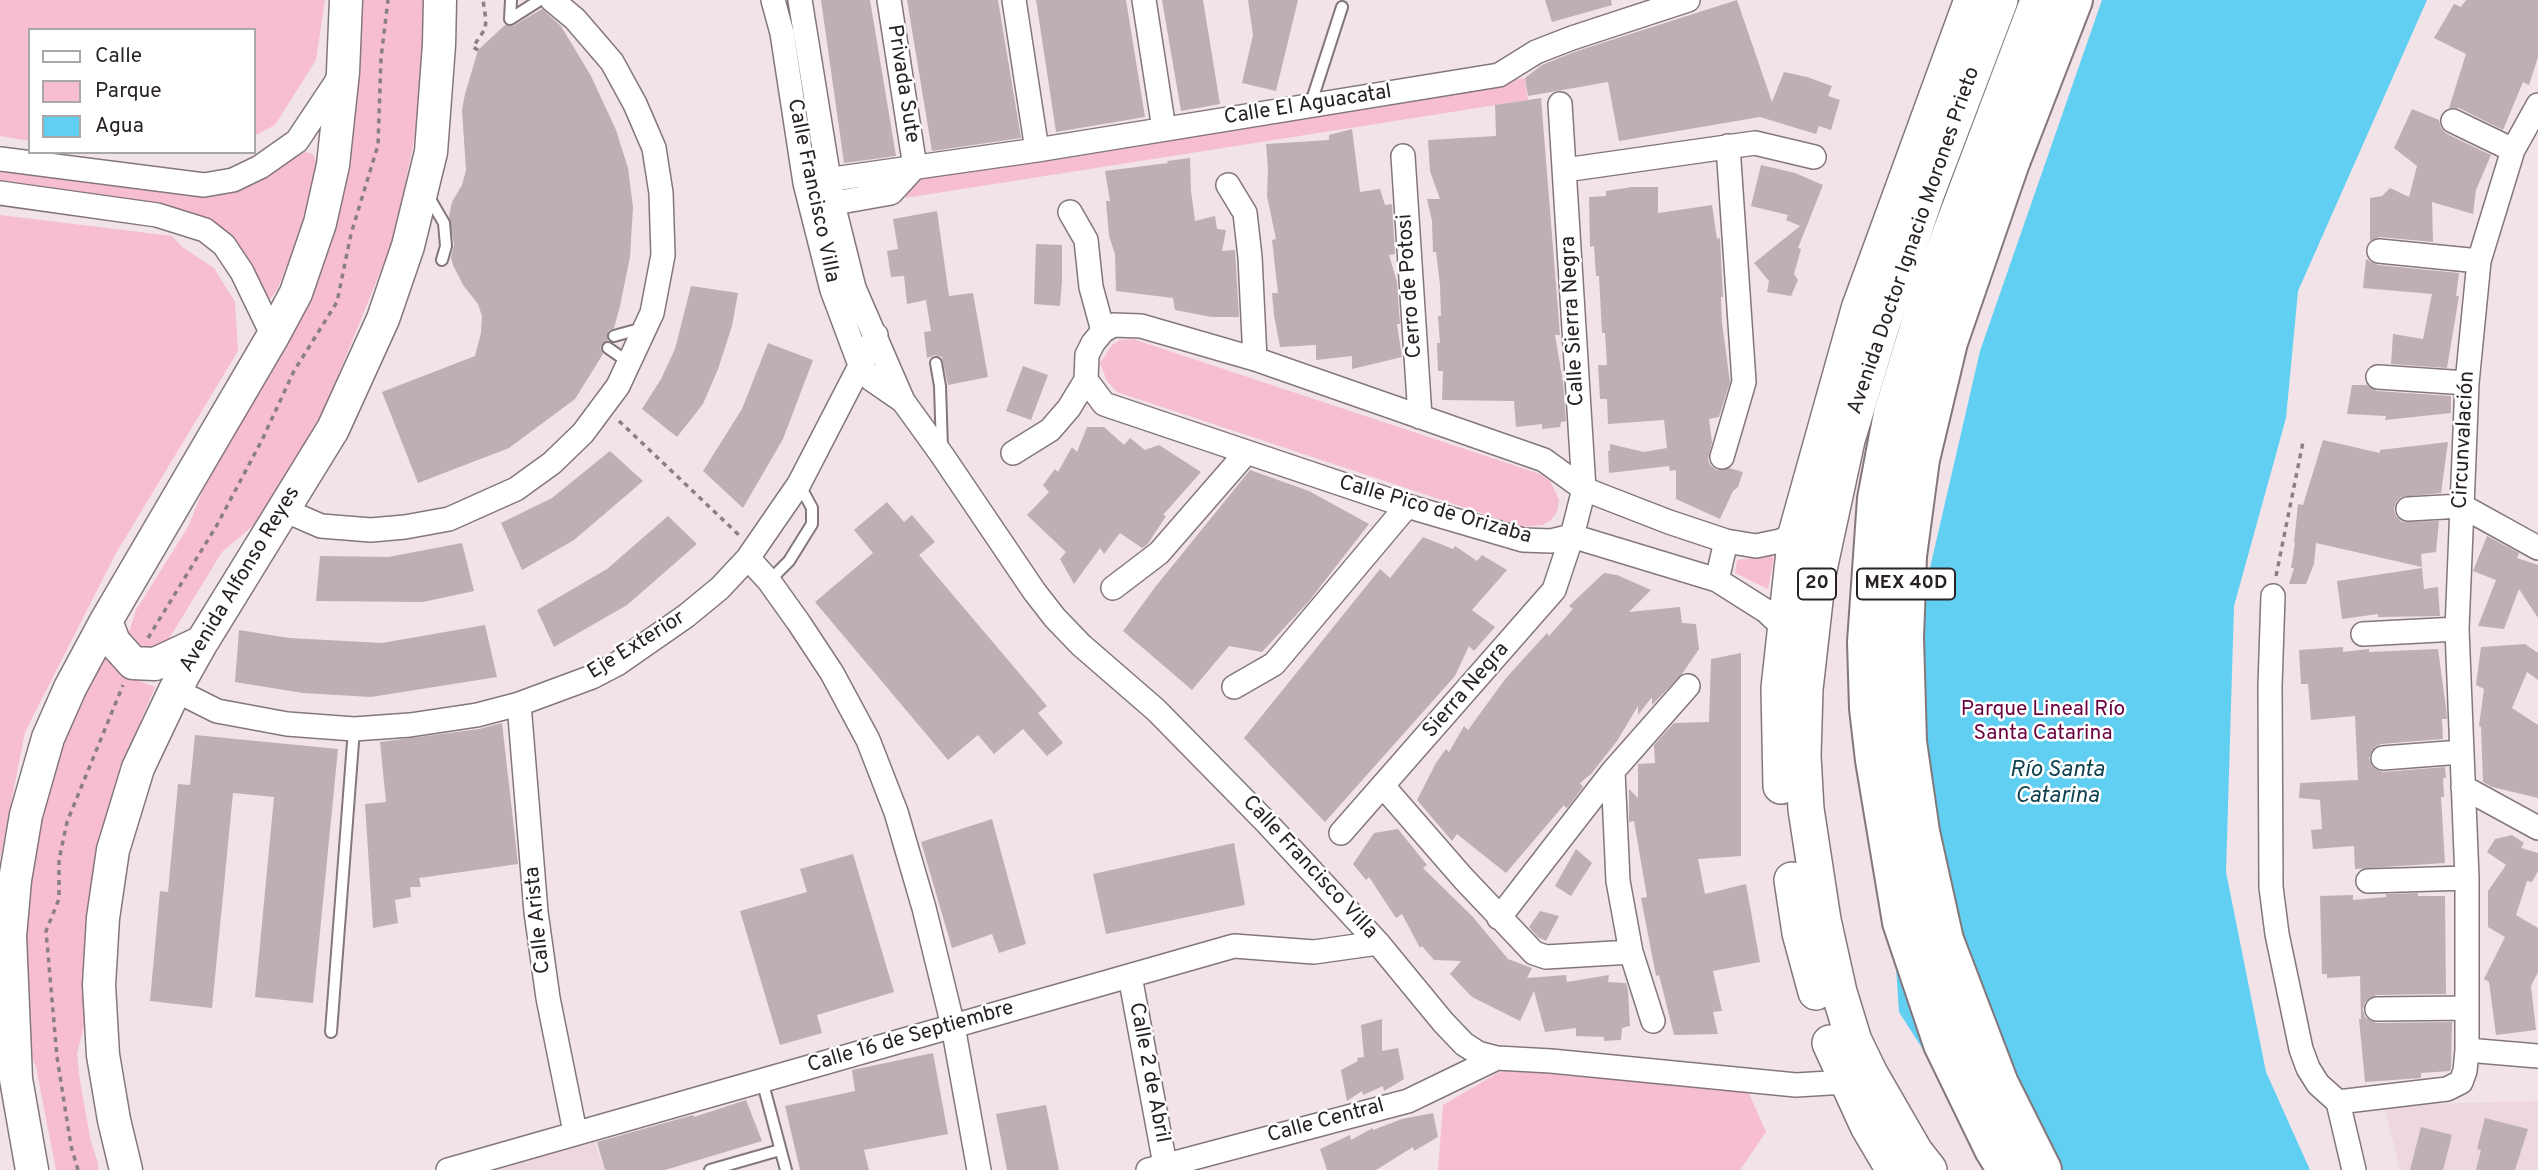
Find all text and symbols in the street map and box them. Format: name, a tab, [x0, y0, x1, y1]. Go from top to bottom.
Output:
street label: Privada Sute	[880, 23, 924, 145]
legend	[28, 28, 256, 154]
text: Calle	[95, 43, 142, 70]
street label: Avenida Doctor Ignacio Morones Prieto	[1844, 64, 1986, 418]
text: Parque	[95, 78, 162, 105]
street label: Calle El Aguacatal	[1222, 80, 1394, 132]
street label: Calle Francisco Villa	[780, 97, 844, 285]
text: Agua	[95, 113, 144, 140]
street label: Cerro de Potosi	[1393, 213, 1429, 359]
street label: Calle Sierra Negra	[1557, 235, 1591, 407]
street label: Circunvalación	[2449, 370, 2481, 510]
street label: Calle Pico de Orizaba	[1336, 471, 1534, 551]
street label: Avenida Alfonso Reyes	[175, 482, 307, 678]
road number: 20	[1798, 568, 1836, 600]
road number: MEX 40D	[1857, 568, 1955, 600]
street label: Eje Exterior	[584, 606, 690, 686]
street label: Sierra Negra	[1419, 638, 1515, 744]
park label: Parque Lineal Río Santa Catarina	[1961, 698, 2125, 748]
water label: Río Santa Catarina	[2010, 757, 2104, 811]
street label: Calle Francisco Villa	[1236, 791, 1382, 945]
street label: Calle Arista	[521, 865, 557, 975]
street label: Calle 16 de Septiembre	[805, 996, 1017, 1080]
street label: Calle 2 de Abril	[1122, 1001, 1174, 1145]
street label: Calle Central	[1265, 1094, 1387, 1150]

